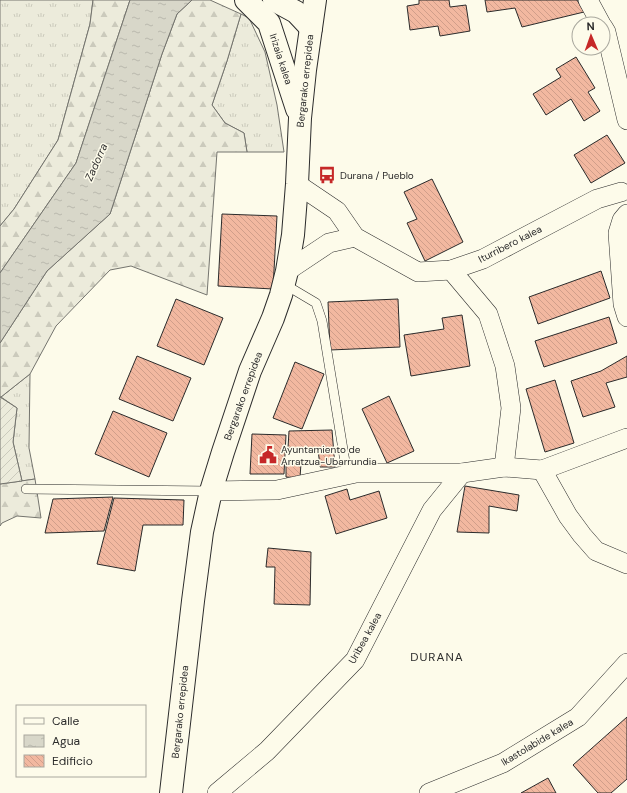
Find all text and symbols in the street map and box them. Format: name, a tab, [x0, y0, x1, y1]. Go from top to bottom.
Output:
north arrow	[571, 16, 611, 56]
text: N	[586, 19, 595, 33]
street label: Irizaia kalea	[267, 32, 295, 86]
street label: Bergarako errepidea	[294, 34, 316, 128]
water label: Zadorra	[82, 141, 110, 183]
bus stop icon: Durana / Pueblo	[317, 165, 337, 185]
place label: Durana / Pueblo	[340, 169, 414, 182]
street label: Iturribero kalea	[476, 222, 544, 266]
street label: Bergarako errepidea	[221, 350, 265, 442]
place label: Ayuntamiento de Arratzua-Ubarrundia	[281, 443, 377, 468]
public building icon: Ayuntamiento de Arratzua-Ubarrundia	[258, 445, 278, 465]
street label: Uribea kalea	[346, 610, 384, 666]
district label: DURANA	[410, 649, 464, 665]
street label: Bergarako errepidea	[169, 665, 191, 759]
legend	[16, 705, 146, 777]
text: Calle	[52, 713, 79, 729]
street label: Ikastolabide kalea	[498, 715, 576, 769]
text: Agua	[52, 733, 80, 749]
text: Edificio	[52, 753, 93, 769]

